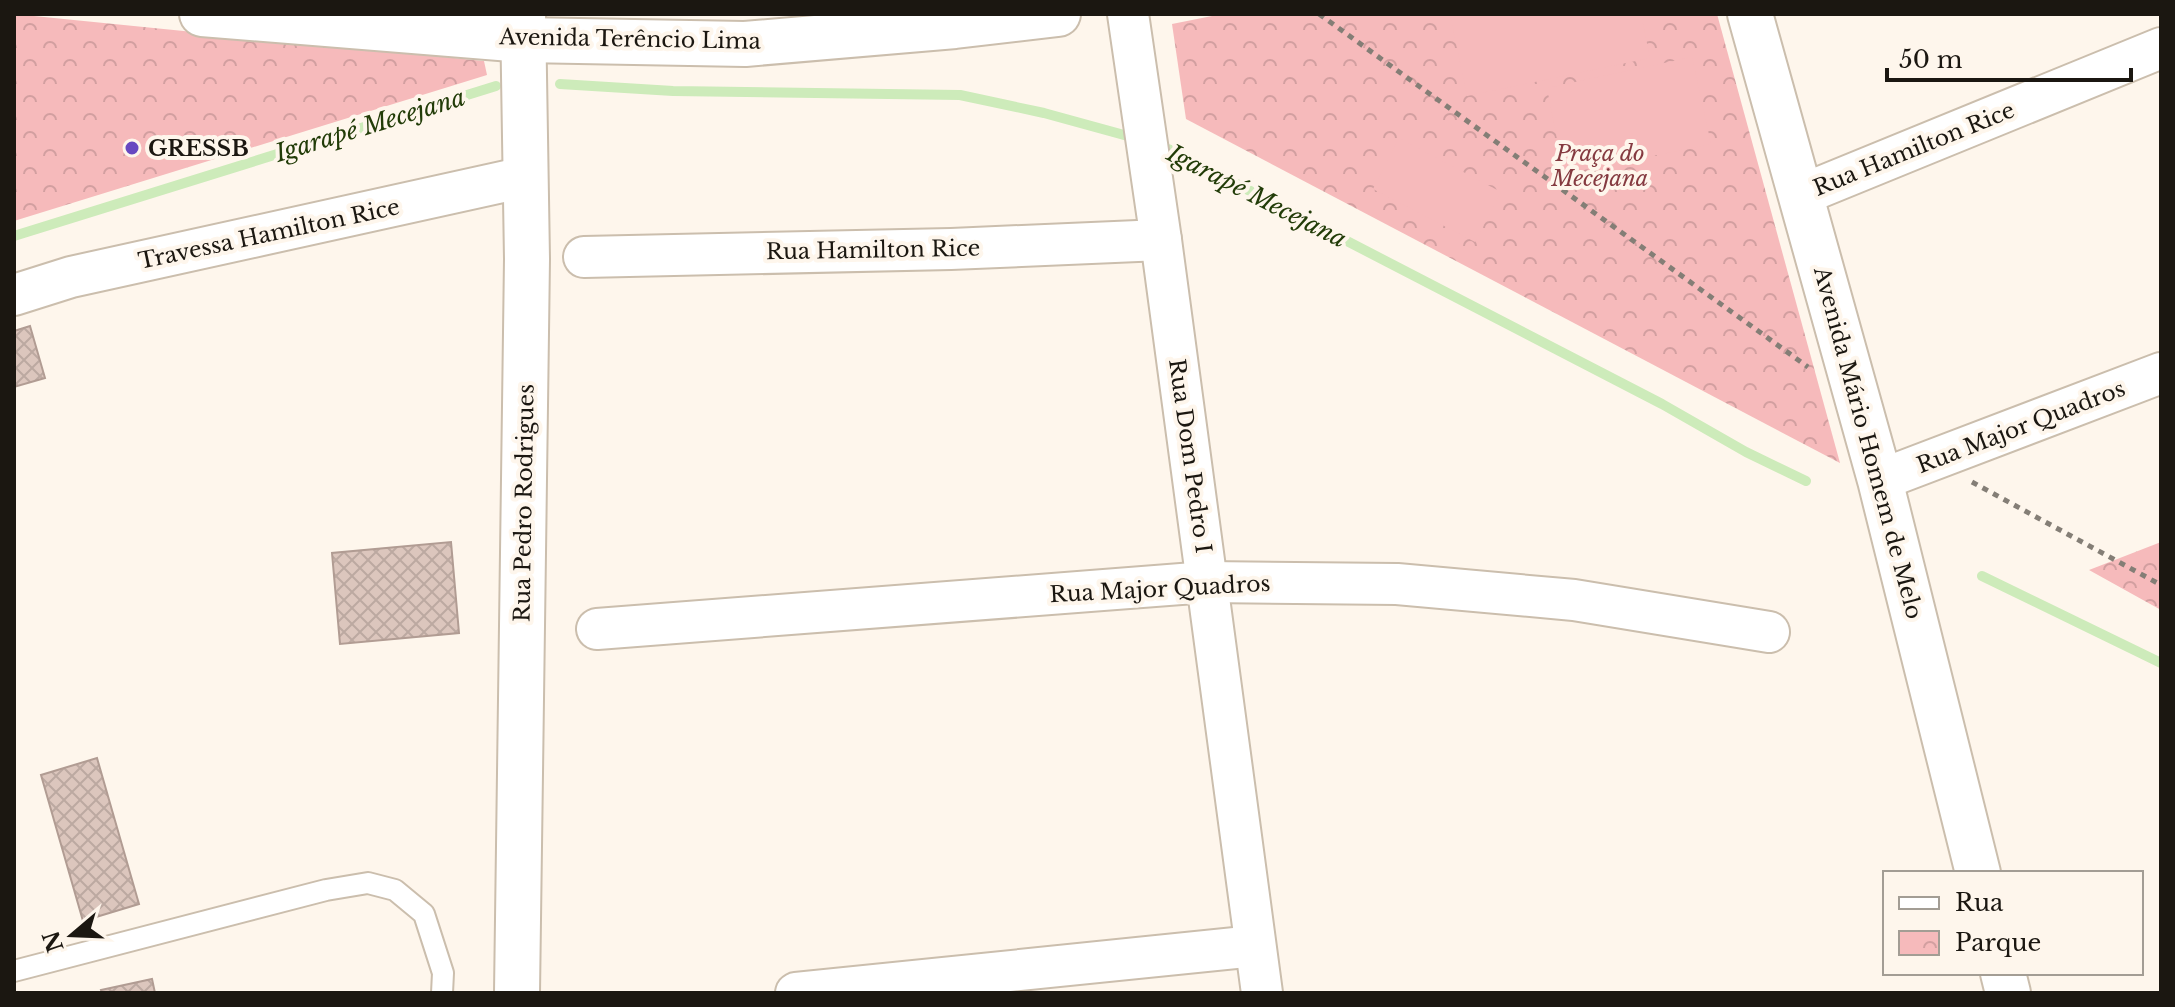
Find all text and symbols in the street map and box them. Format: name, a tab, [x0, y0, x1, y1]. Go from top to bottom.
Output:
street label: Avenida Terêncio Lima	[498, 23, 762, 55]
scale bar	[1887, 32, 2131, 82]
text: 50 m	[1899, 45, 1963, 74]
water label: Igarapé Mecejana	[271, 82, 468, 168]
street label: Rua Hamilton Rice	[1809, 96, 2019, 202]
place label: GRESSB	[148, 135, 249, 162]
water label: Igarapé Mecejana	[1162, 138, 1351, 254]
marker: GRESSB	[123, 139, 141, 157]
park label: Praça do Mecejana	[1551, 140, 1648, 192]
street label: Travessa Hamilton Rice	[136, 193, 402, 275]
street label: Rua Hamilton Rice	[766, 235, 980, 265]
street label: Avenida Mário Homem de Melo	[1808, 263, 1928, 622]
street label: Rua Dom Pedro I	[1163, 357, 1217, 555]
street label: Rua Major Quadros	[1913, 375, 2129, 479]
street label: Rua Pedro Rodrigues	[508, 384, 540, 622]
street label: Rua Major Quadros	[1049, 570, 1271, 608]
legend	[1883, 871, 2143, 975]
text: Rua	[1955, 888, 2004, 917]
north arrow	[32, 895, 112, 975]
text: N	[37, 927, 70, 956]
text: Parque	[1955, 928, 2041, 957]

